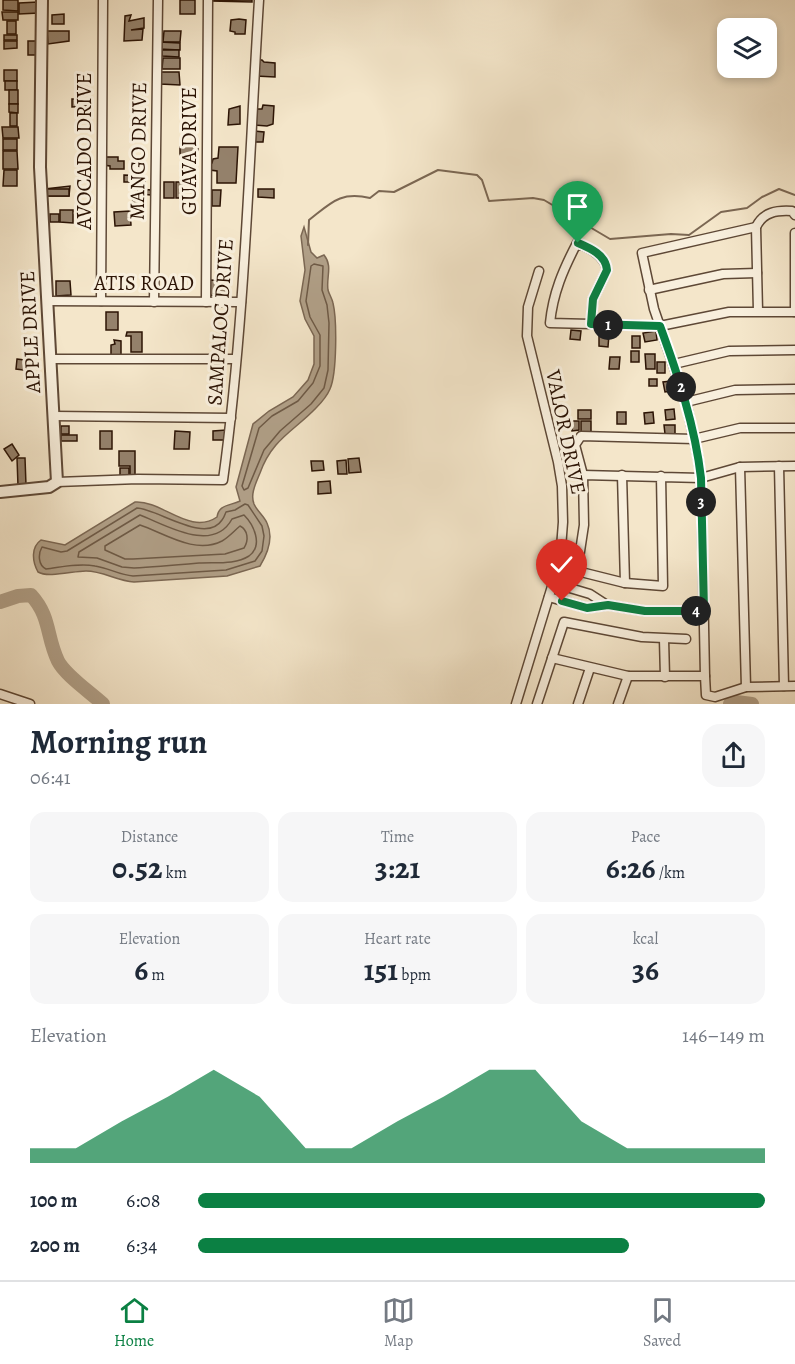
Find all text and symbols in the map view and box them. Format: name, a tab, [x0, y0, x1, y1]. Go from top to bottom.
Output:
map controls	[717, 18, 777, 78]
button: layers	[717, 18, 777, 78]
street label: AVOCADO DRIVE	[70, 72, 98, 231]
street label: MANGO DRIVE	[123, 82, 153, 220]
street label: GUAVA DRIVE	[175, 87, 203, 215]
pin	[552, 181, 603, 243]
icon: arrive	[561, 190, 594, 223]
street label: SAMPALOC DRIVE	[200, 238, 240, 406]
street label: ATIS ROAD	[93, 269, 194, 297]
street label: APPLE DRIVE	[13, 270, 47, 395]
pin: 1	[593, 310, 623, 340]
text: 1	[605, 314, 611, 336]
street label: VALOR DRIVE	[539, 366, 593, 497]
pin: 2	[666, 372, 696, 402]
text: 2	[677, 376, 685, 398]
pin: 3	[686, 487, 716, 517]
text: 3	[698, 491, 704, 513]
pin	[536, 539, 587, 601]
icon: check	[545, 548, 578, 581]
pin: 4	[681, 596, 711, 626]
text: 4	[692, 600, 700, 622]
text: Morning run	[30, 719, 207, 764]
button: share	[702, 724, 765, 787]
text: 06:41	[30, 764, 71, 791]
text: Distance	[121, 826, 178, 848]
text: Time	[381, 826, 414, 848]
text: Pace	[631, 826, 660, 848]
text: 0.52	[112, 848, 163, 888]
text: 3:21	[375, 848, 420, 888]
text: 6:26	[606, 848, 655, 888]
text: km	[163, 862, 187, 884]
text: /km	[655, 862, 685, 884]
text: Elevation	[119, 928, 180, 950]
text: Heart rate	[364, 928, 431, 950]
text: kcal	[633, 928, 658, 950]
text: 6	[134, 950, 148, 990]
text: 151	[364, 950, 398, 990]
text: 36	[632, 950, 659, 990]
text: m	[148, 964, 165, 986]
text: bpm	[398, 964, 431, 986]
text: Elevation	[30, 1022, 107, 1049]
text: 146–149 m	[682, 1022, 765, 1049]
text: 100 m	[30, 1187, 78, 1214]
text: 6:08	[126, 1187, 160, 1214]
text: 200 m	[30, 1232, 80, 1259]
text: 6:34	[126, 1232, 157, 1259]
tab: Home	[114, 1294, 154, 1352]
tab: Map	[382, 1294, 415, 1352]
tab: Saved	[643, 1294, 681, 1352]

